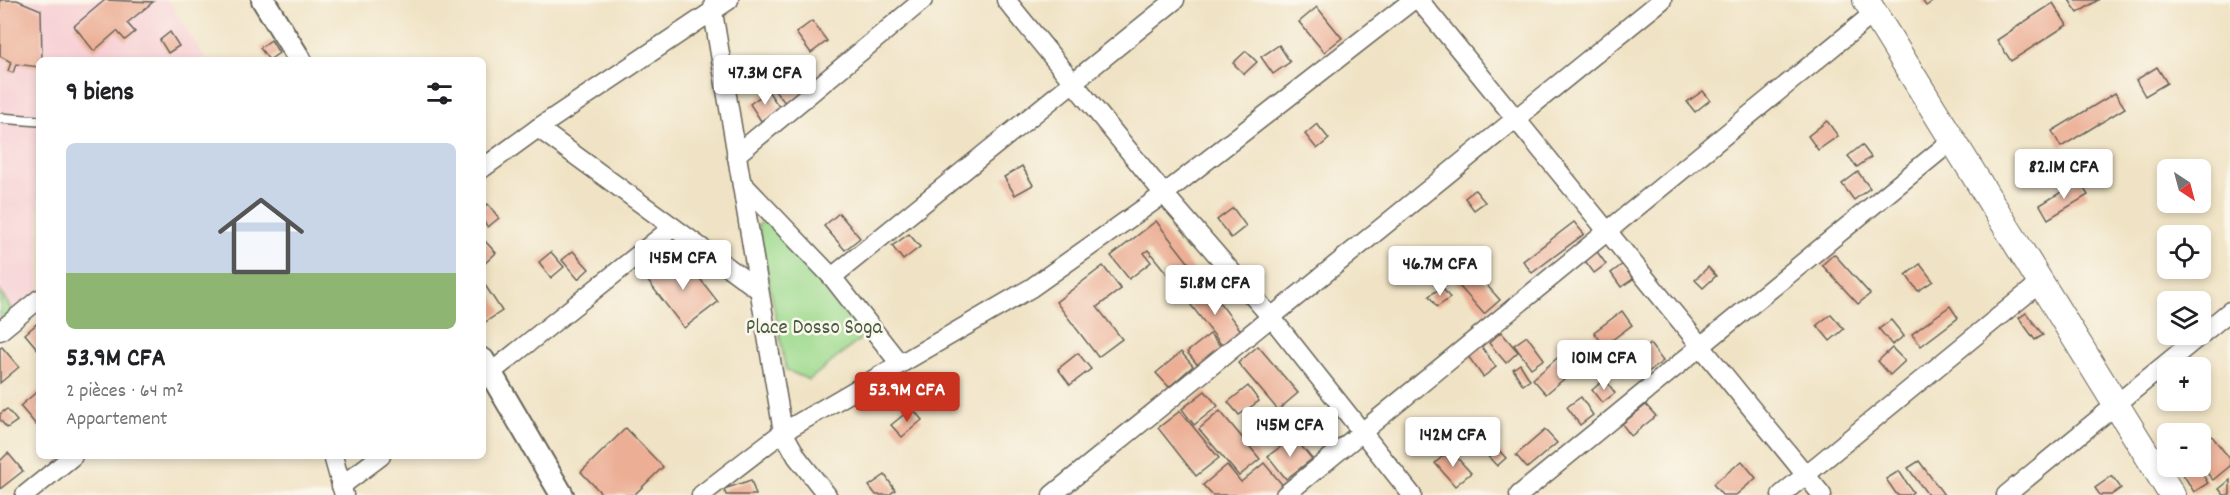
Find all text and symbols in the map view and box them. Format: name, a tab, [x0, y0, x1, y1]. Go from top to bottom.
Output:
pin: 47.3M CFA	[696, 55, 834, 106]
text: 47.3M CFA	[728, 60, 802, 88]
text: 9 biens	[66, 75, 134, 112]
icon: filters	[423, 77, 456, 110]
pin: 82.1M CFA	[1995, 149, 2133, 200]
text: 82.1M CFA	[2029, 154, 2099, 182]
north arrow	[2157, 159, 2211, 213]
map controls	[2157, 159, 2211, 477]
icon: home	[207, 182, 315, 290]
button: locate	[2157, 225, 2211, 279]
pin: 145M CFA	[621, 240, 745, 291]
text: 145M CFA	[649, 245, 717, 273]
pin: 46.7M CFA	[1371, 246, 1509, 297]
text: 46.7M CFA	[1402, 251, 1478, 279]
pin: 51.8M CFA	[1146, 265, 1284, 316]
text: 51.8M CFA	[1180, 270, 1251, 298]
button: layers	[2157, 291, 2211, 345]
park label: Place Dosso Soga	[746, 314, 883, 344]
pin: 101M CFA	[1542, 340, 1666, 391]
text: 53.9M CFA	[66, 341, 166, 378]
text: 101M CFA	[1571, 345, 1637, 373]
button: +	[2157, 357, 2211, 411]
pin: 53.9M CFA	[838, 372, 976, 423]
text: 53.9M CFA	[869, 377, 945, 405]
text: 2 pièces · 64 m²	[66, 378, 184, 406]
text: Appartement	[66, 406, 168, 434]
pin: 145M CFA	[1228, 407, 1352, 458]
text: 145M CFA	[1256, 412, 1324, 440]
pin: 142M CFA	[1391, 417, 1515, 468]
text: 142M CFA	[1419, 422, 1487, 450]
button: −	[2157, 423, 2211, 477]

